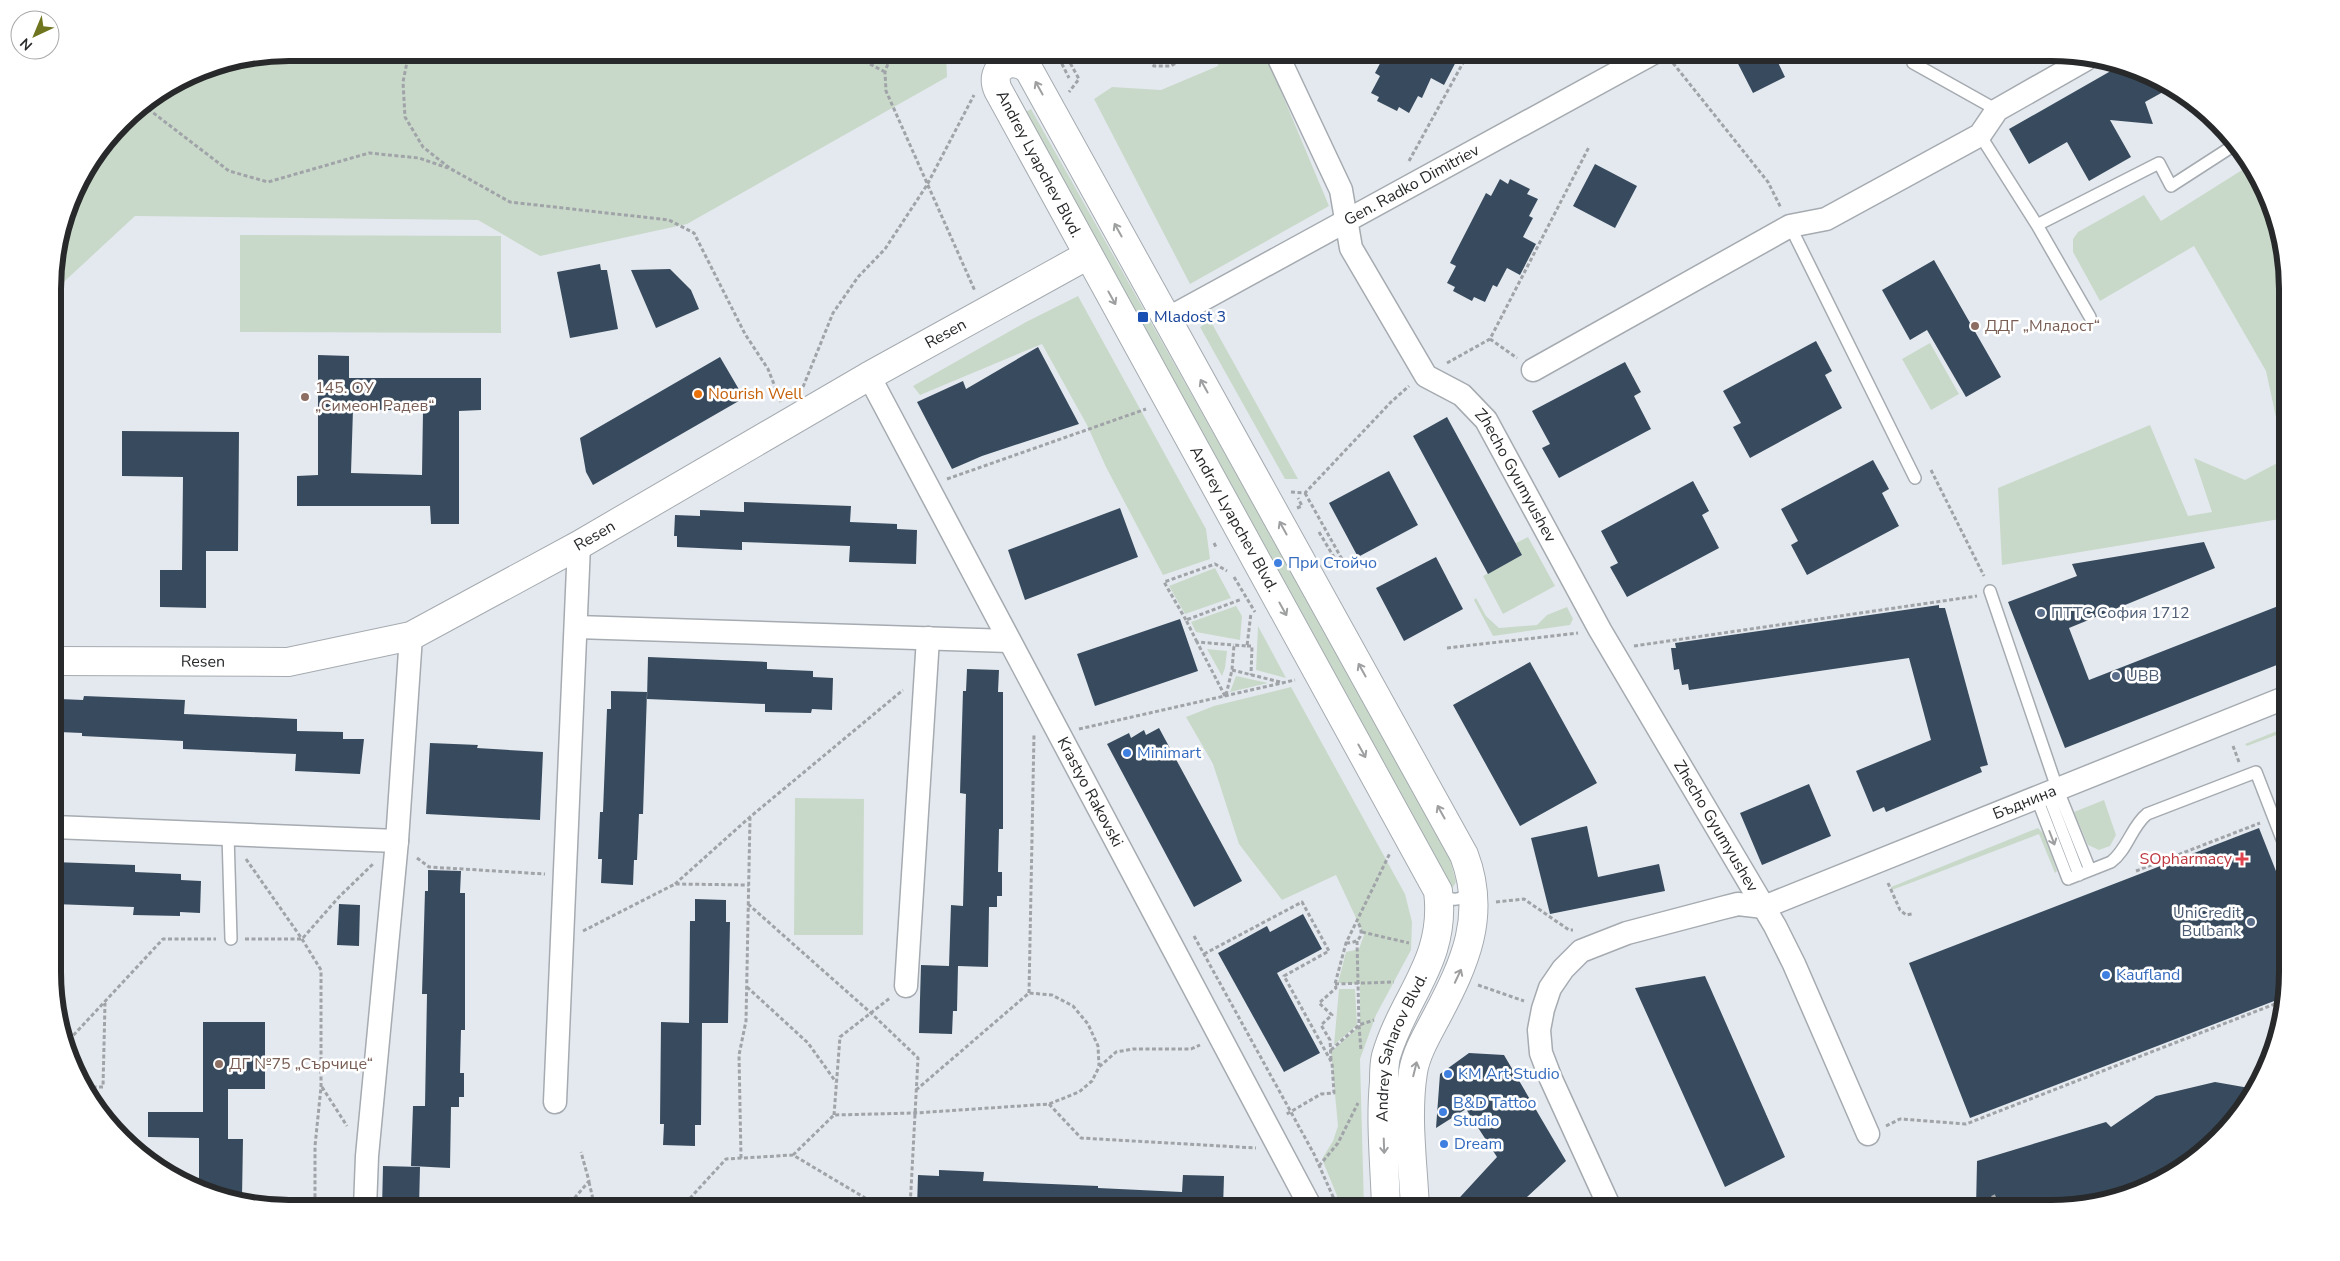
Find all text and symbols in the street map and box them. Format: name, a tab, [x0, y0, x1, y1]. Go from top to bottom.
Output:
north arrow	[10, 10, 60, 60]
text: N	[16, 34, 37, 54]
one-way arrow	[1034, 82, 1044, 96]
street label: Andrey Lyapchev Blvd.	[991, 86, 1087, 242]
street label: Gen. Radko Dimitriev	[1340, 139, 1484, 231]
one-way arrow	[1113, 224, 1123, 238]
one-way arrow	[1107, 290, 1117, 305]
place label: Mladost 3	[1154, 306, 1226, 328]
marker: Mladost 3	[1136, 310, 1150, 324]
street label: Resen	[921, 313, 970, 354]
place label: ДДГ „Младост“	[1985, 315, 2100, 337]
marker: ДДГ „Младост“	[1969, 320, 1981, 332]
place label: 145. ОУ „Симеон Радев“	[315, 377, 434, 417]
one-way arrow	[1199, 379, 1209, 393]
place label: Nourish Well	[708, 383, 803, 405]
marker: Nourish Well	[692, 388, 704, 400]
marker: 145. ОУ „Симеон Радев“	[299, 391, 311, 403]
street label: Zhecho Gyumyushev	[1470, 404, 1562, 547]
street label: Andrey Lyapchev Blvd.	[1185, 442, 1283, 596]
street label: Resen	[570, 515, 619, 556]
one-way arrow	[1278, 520, 1288, 535]
place label: При Стойчо	[1288, 552, 1377, 574]
marker: При Стойчо	[1272, 557, 1284, 569]
one-way arrow	[1279, 601, 1289, 615]
place label: ПТТС София 1712	[2051, 602, 2190, 624]
marker: ПТТС София 1712	[2035, 607, 2047, 619]
street label: Resen	[181, 651, 225, 673]
one-way arrow	[1357, 663, 1366, 678]
place label: UBB	[2126, 665, 2159, 687]
marker: UBB	[2110, 670, 2122, 682]
street label: Krastyo Rakovski	[1052, 733, 1128, 851]
place label: Minimart	[1137, 742, 1202, 764]
one-way arrow	[1358, 743, 1367, 758]
marker: Minimart	[1121, 747, 1133, 759]
street label: Zhecho Gyumyushev	[1668, 756, 1764, 897]
street label: Бъднина	[1990, 780, 2060, 825]
one-way arrow	[1435, 805, 1445, 820]
one-way arrow	[2048, 830, 2057, 845]
place label: SOpharmacy	[2139, 848, 2233, 870]
marker: SOpharmacy	[2236, 853, 2248, 865]
place label: UniCredit Bulbank	[2173, 902, 2242, 942]
marker: UniCredit Bulbank	[2245, 916, 2257, 928]
place label: Kaufland	[2116, 964, 2180, 986]
one-way arrow	[1453, 969, 1463, 984]
marker: Kaufland	[2100, 969, 2112, 981]
street label: Andrey Saharov Blvd.	[1371, 970, 1433, 1122]
place label: ДГ №75 „Сърчице“	[229, 1053, 373, 1075]
marker: ДГ №75 „Сърчице“	[213, 1058, 225, 1070]
one-way arrow	[1411, 1062, 1420, 1078]
place label: KM Art Studio	[1458, 1063, 1560, 1085]
marker: KM Art Studio	[1442, 1068, 1454, 1080]
place label: B&D Tattoo Studio	[1453, 1092, 1537, 1132]
marker: B&D Tattoo Studio	[1437, 1106, 1449, 1118]
place label: Dream	[1454, 1133, 1502, 1155]
one-way arrow	[1379, 1138, 1389, 1154]
marker: Dream	[1438, 1138, 1450, 1150]

